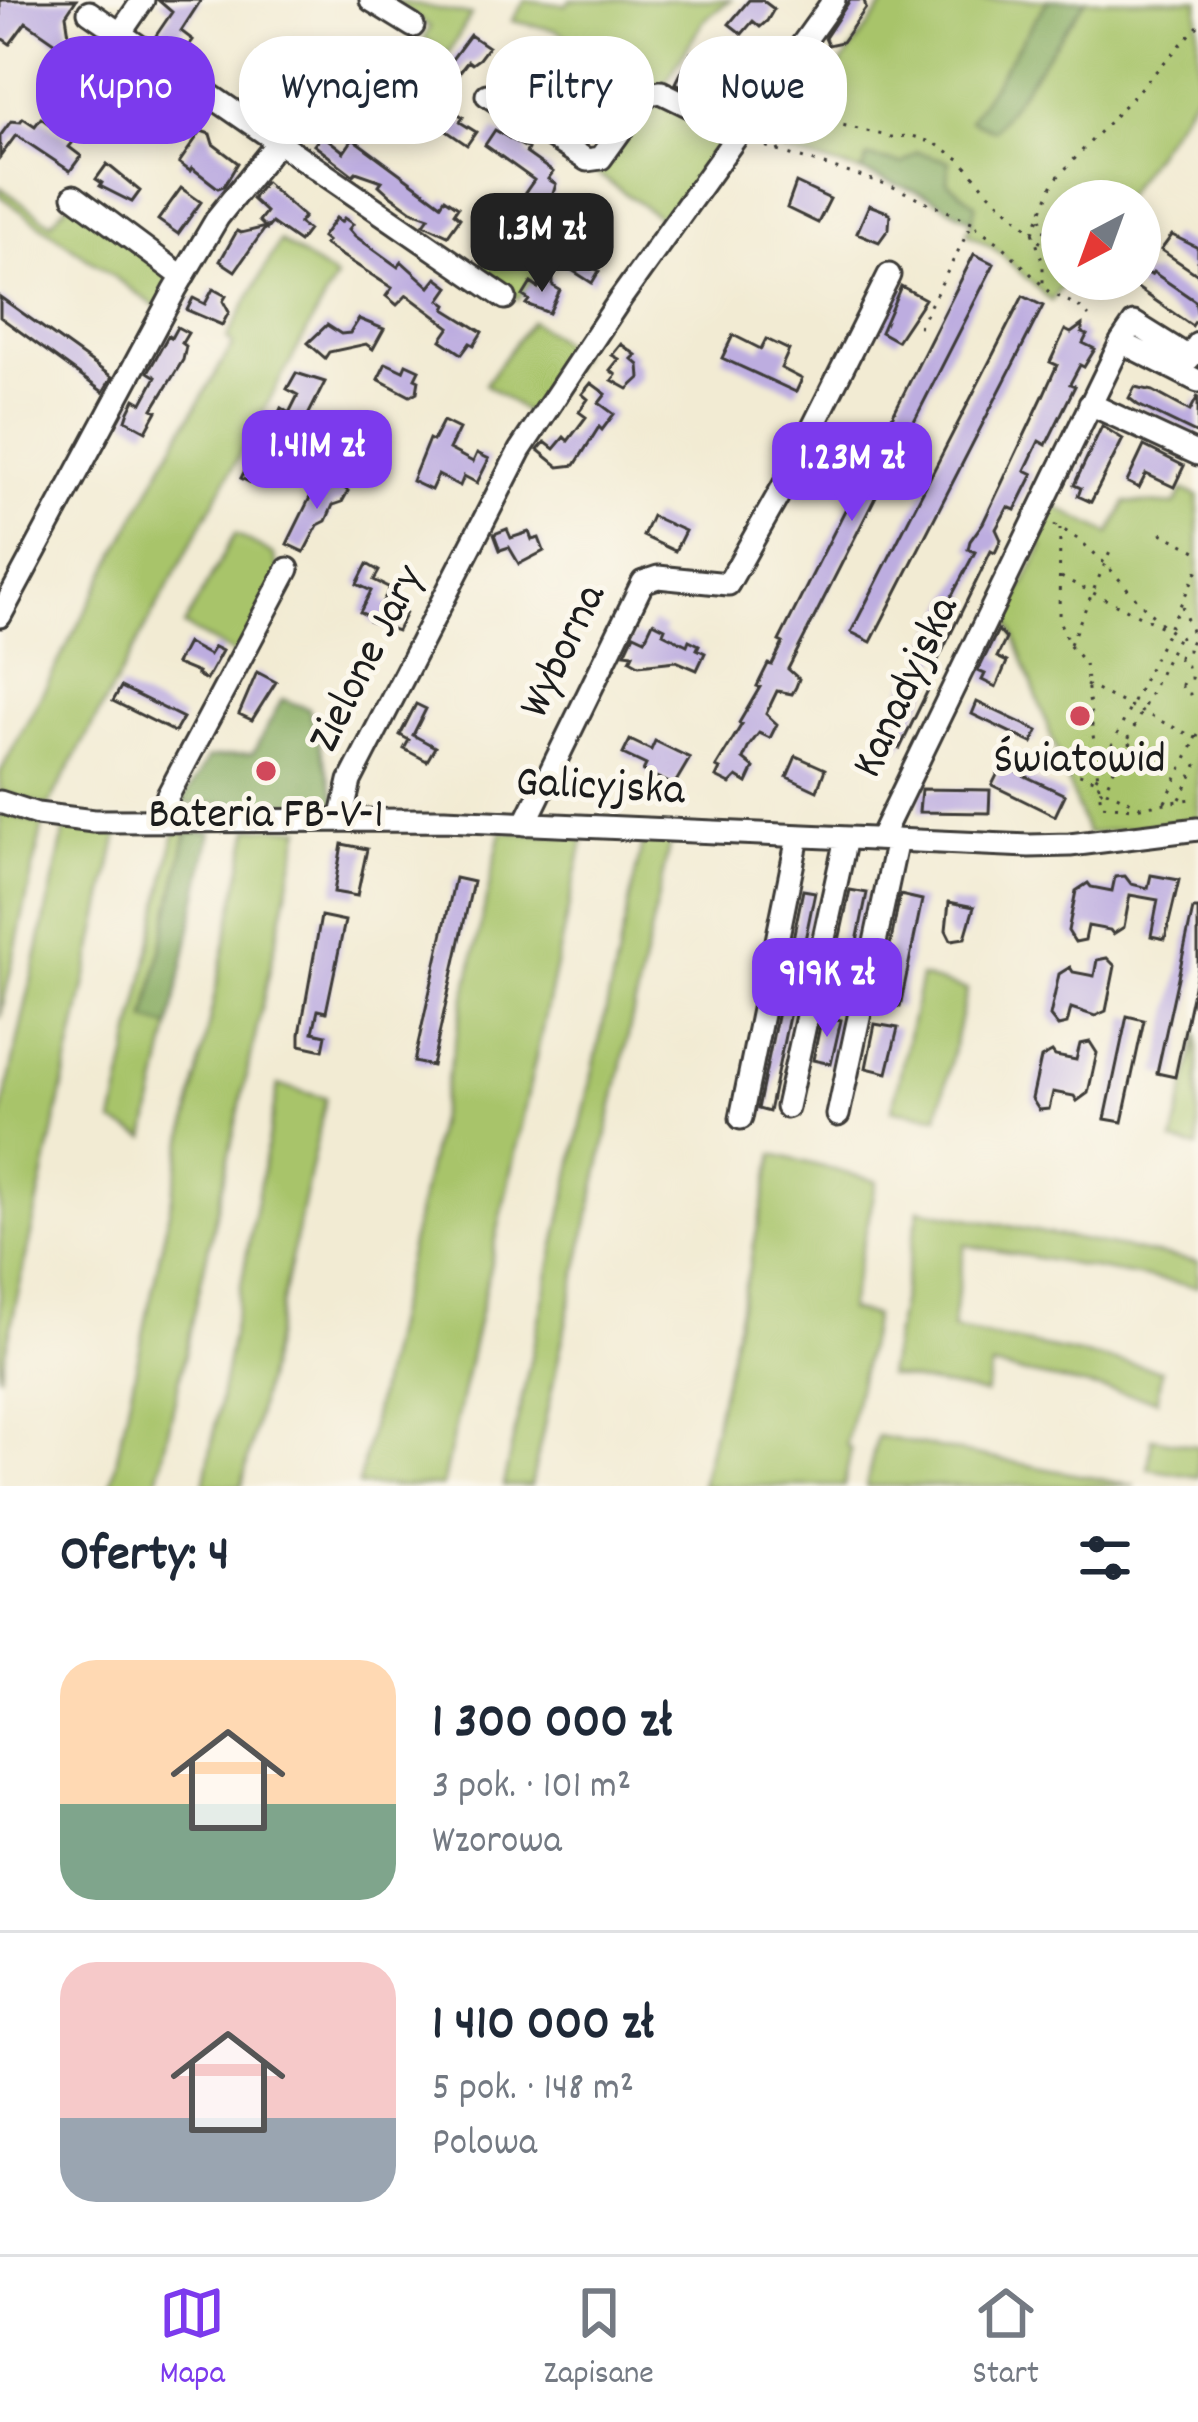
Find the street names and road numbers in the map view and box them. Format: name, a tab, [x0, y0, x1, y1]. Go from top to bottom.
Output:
street label: Zielone Jary	[295, 555, 444, 764]
street label: Wyborna	[505, 573, 625, 730]
street label: Kanadyjska	[838, 586, 978, 789]
street label: Galicyjska	[514, 753, 687, 825]

